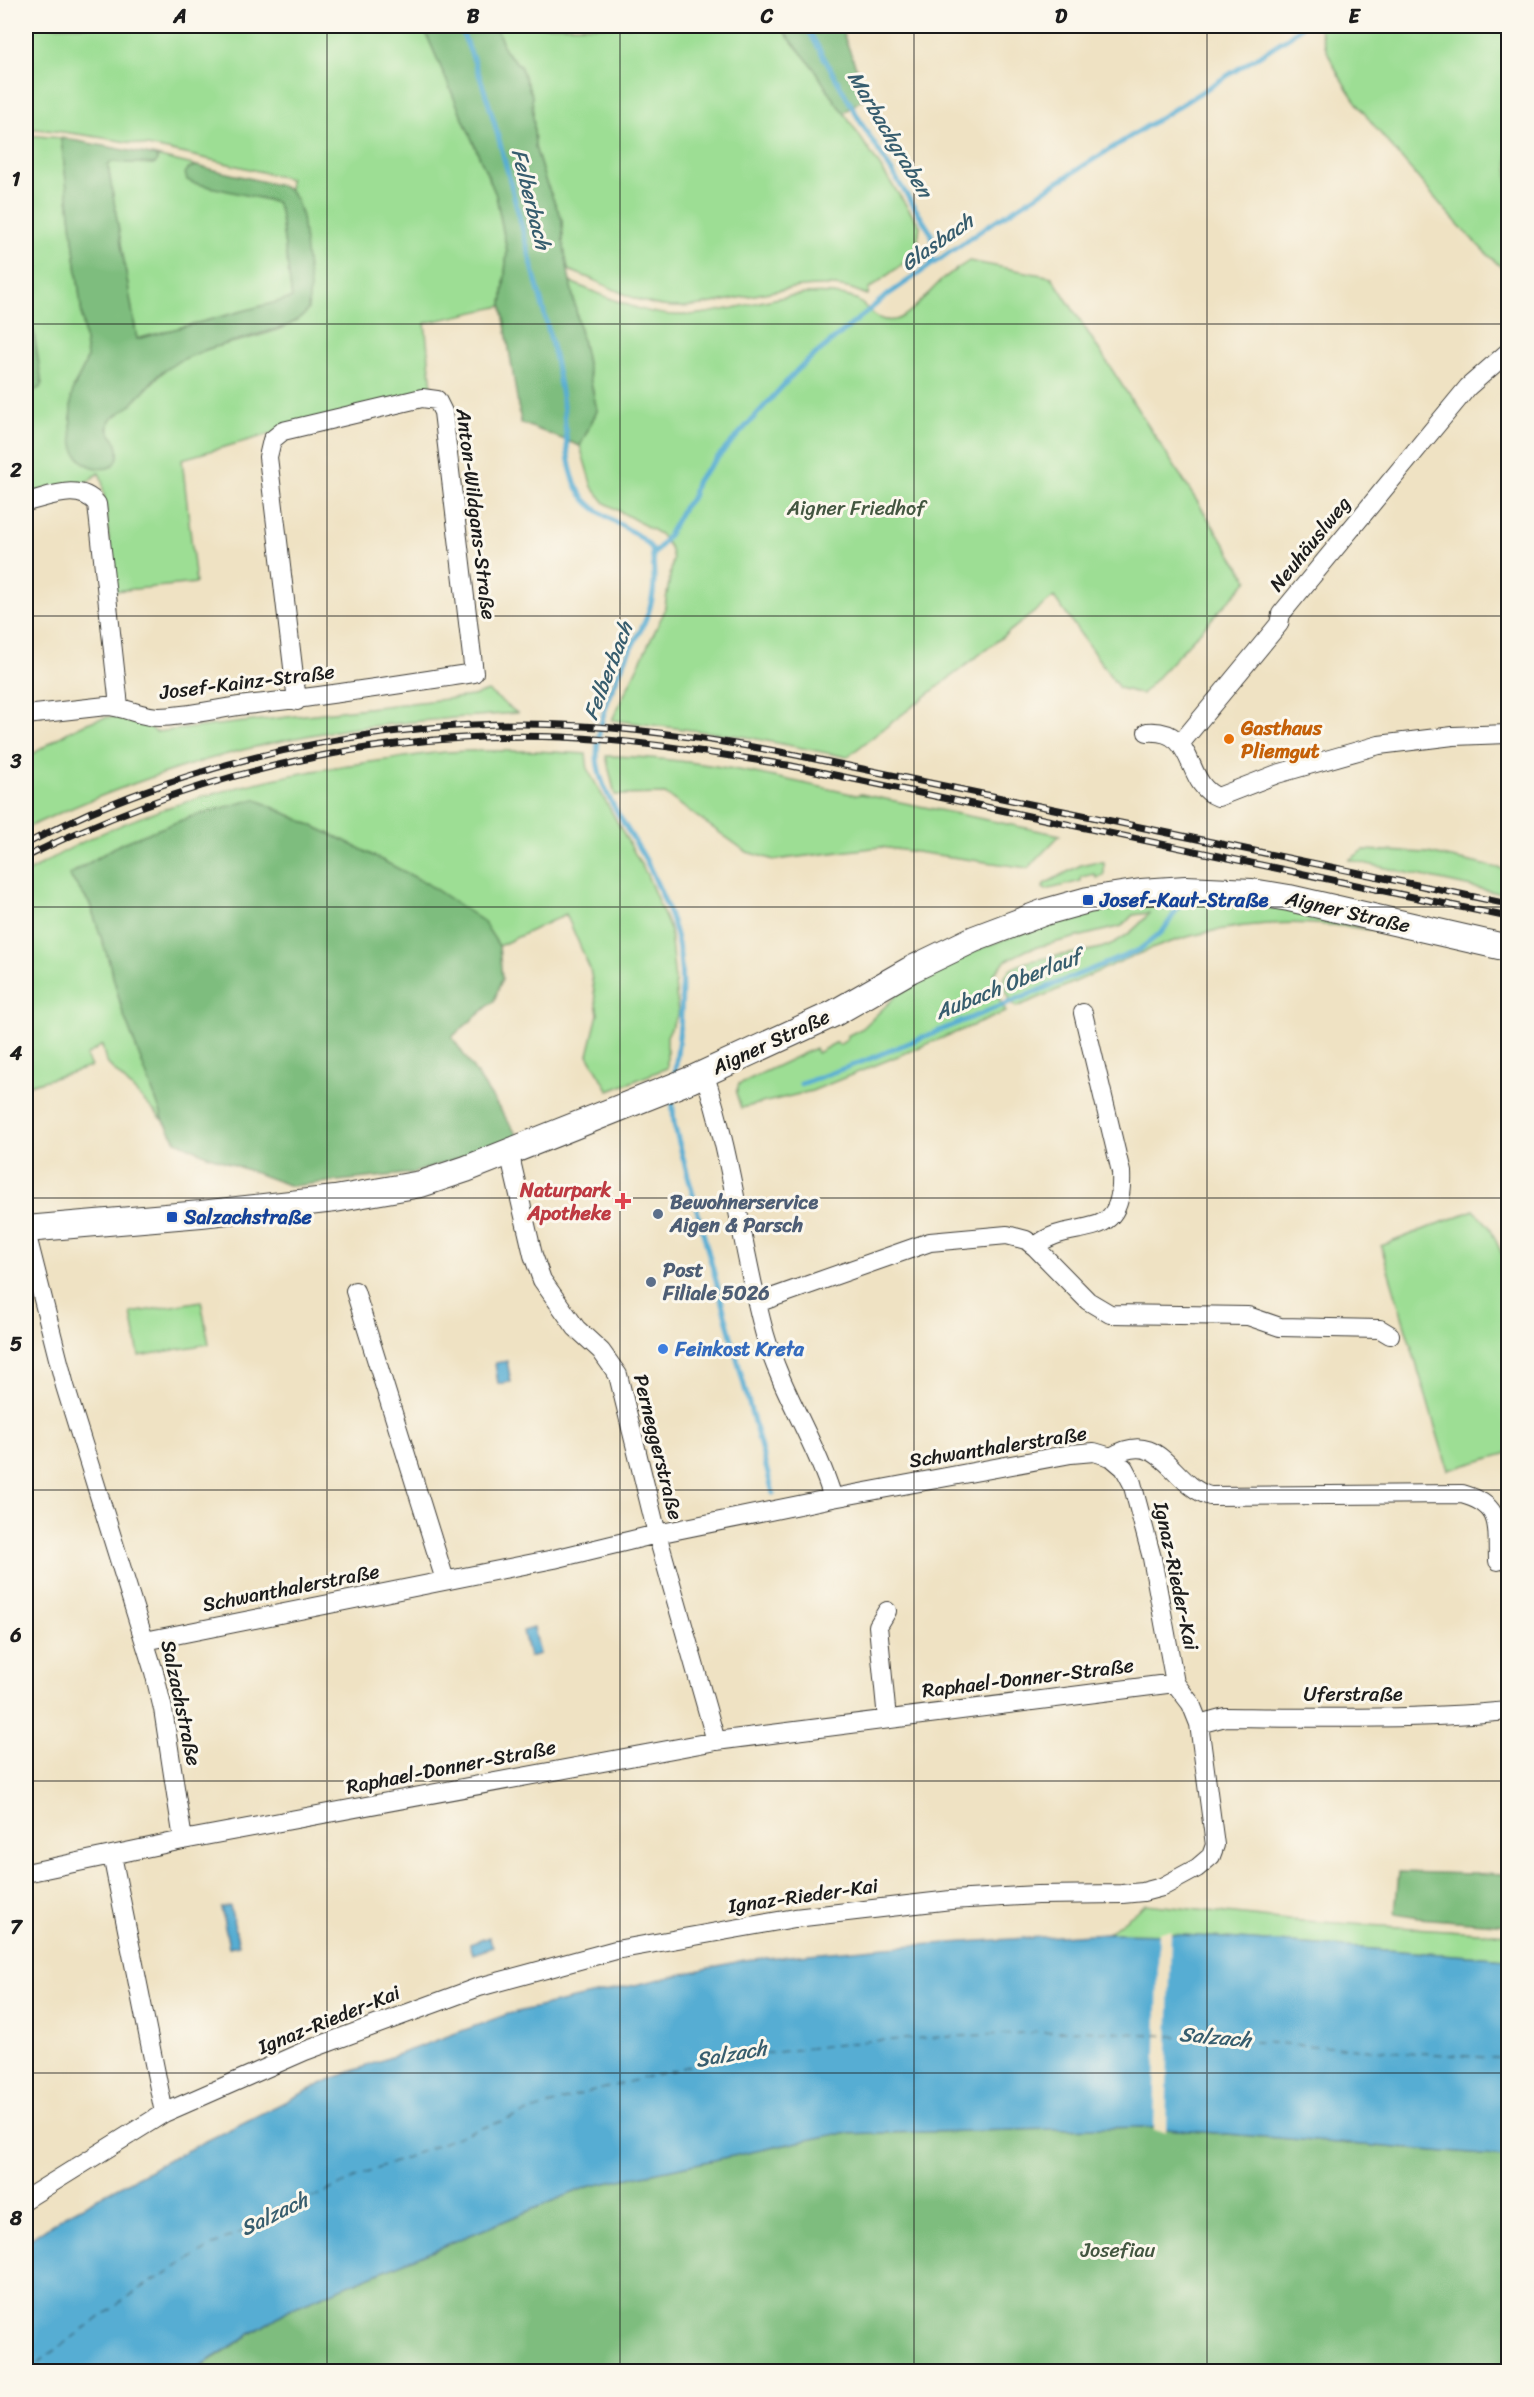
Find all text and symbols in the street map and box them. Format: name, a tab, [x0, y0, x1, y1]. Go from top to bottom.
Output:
text: A	[172, 0, 187, 34]
text: B	[467, 0, 480, 34]
text: C	[760, 0, 774, 34]
text: D	[1055, 0, 1068, 34]
text: E	[1348, 0, 1361, 34]
water label: Marbachgraben	[837, 63, 944, 207]
water label: Felberbach	[500, 145, 562, 255]
text: 1	[12, 162, 21, 197]
water label: Glasbach	[892, 202, 983, 281]
street label: Anton-Wildgans-Straße	[446, 405, 506, 622]
text: 2	[9, 453, 22, 488]
street label: Neuhäuslweg	[1260, 488, 1360, 600]
park label: Aigner Friedhof	[786, 491, 928, 526]
water label: Felberbach	[572, 615, 645, 726]
street label: Josef-Kainz-Straße	[156, 654, 337, 710]
place label: Gasthaus Pliemgut	[1240, 711, 1323, 769]
marker: Gasthaus Pliemgut	[1222, 732, 1236, 746]
text: 3	[10, 744, 22, 779]
street label: Aigner Straße	[1281, 880, 1414, 943]
place label: Josef-Kaut-Straße	[1099, 883, 1269, 918]
marker: Josef-Kaut-Straße	[1081, 893, 1095, 907]
water label: Aubach Oberlauf	[928, 935, 1093, 1031]
street label: Aigner Straße	[705, 999, 836, 1085]
text: 4	[9, 1036, 23, 1071]
place label: Naturpark Apotheke	[519, 1173, 611, 1231]
place label: Bewohnerservice Aigen & Parsch	[669, 1185, 819, 1243]
marker: Naturpark Apotheke	[616, 1194, 630, 1208]
place label: Salzachstraße	[183, 1200, 313, 1235]
marker: Bewohnerservice Aigen & Parsch	[651, 1207, 665, 1221]
marker: Salzachstraße	[165, 1210, 179, 1224]
place label: Post Filiale 5026	[662, 1253, 770, 1311]
marker: Post Filiale 5026	[644, 1275, 658, 1289]
text: 5	[10, 1327, 22, 1362]
place label: Feinkost Kreta	[674, 1332, 805, 1367]
marker: Feinkost Kreta	[656, 1342, 670, 1356]
street label: Perneggerstraße	[623, 1370, 693, 1524]
street label: Schwanthalerstraße	[907, 1416, 1089, 1478]
street label: Ignaz-Rieder-Kai	[1143, 1498, 1209, 1654]
street label: Schwanthalerstraße	[199, 1554, 383, 1622]
text: 6	[9, 1618, 22, 1653]
street label: Salzachstraße	[151, 1637, 211, 1769]
street label: Raphael-Donner-Straße	[920, 1648, 1136, 1708]
street label: Uferstraße	[1303, 1677, 1403, 1712]
street label: Raphael-Donner-Straße	[343, 1730, 559, 1804]
street label: Ignaz-Rieder-Kai	[725, 1868, 881, 1924]
text: 7	[10, 1910, 23, 1945]
street label: Ignaz-Rieder-Kai	[252, 1975, 406, 2065]
water label: Salzach	[1178, 2015, 1254, 2059]
water label: Salzach	[692, 2029, 772, 2079]
water label: Salzach	[233, 2180, 316, 2247]
text: 8	[9, 2201, 23, 2236]
park label: Josefiau	[1080, 2233, 1156, 2268]

